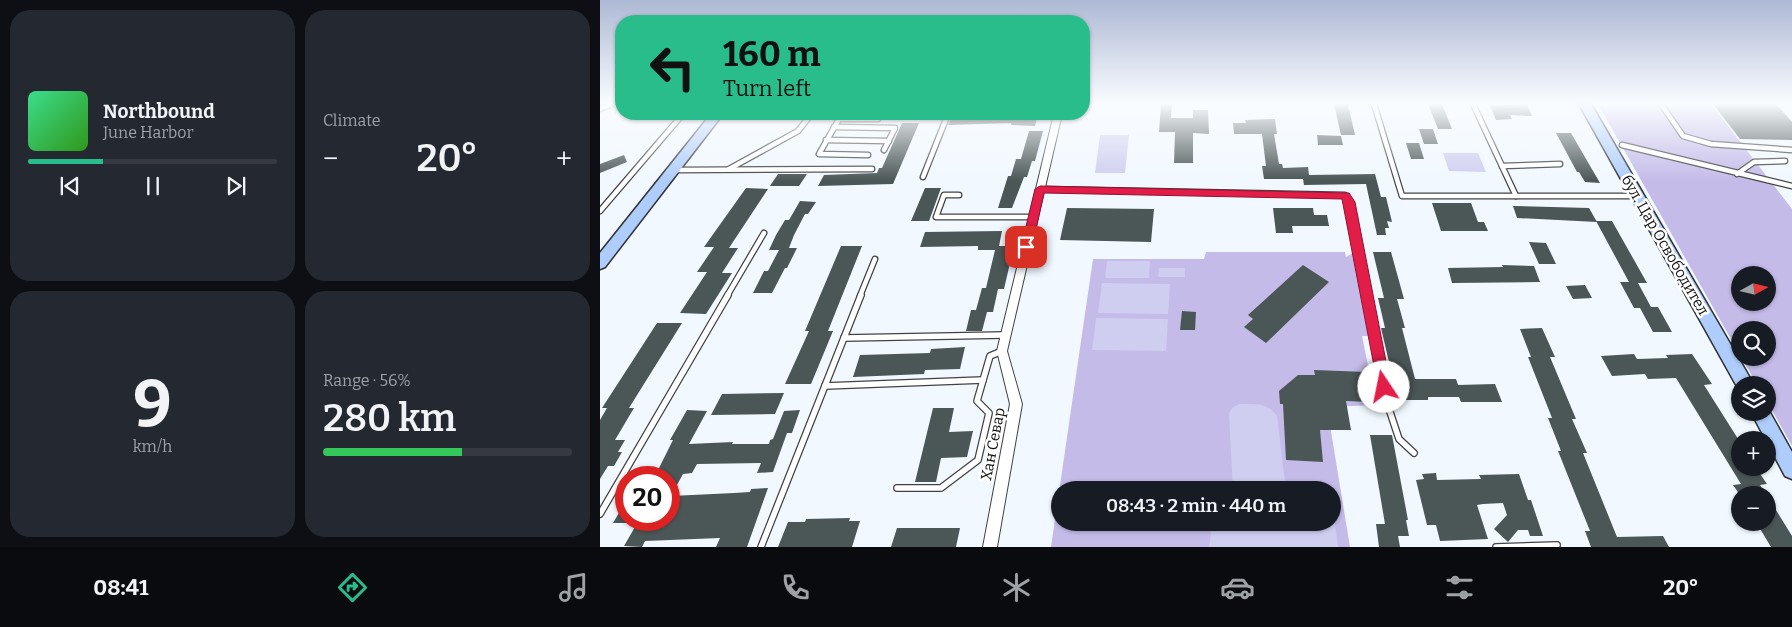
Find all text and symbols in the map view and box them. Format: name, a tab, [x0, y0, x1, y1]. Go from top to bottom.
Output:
text: 160 m	[723, 33, 821, 75]
icon: left	[640, 35, 705, 100]
text: Turn left	[723, 75, 811, 102]
text: Northbound	[103, 100, 215, 123]
text: Climate	[323, 111, 381, 130]
text: June Harbor	[103, 123, 194, 142]
text: 20°	[416, 135, 478, 181]
text: −	[323, 142, 338, 175]
text: +	[556, 142, 572, 175]
icon: previous	[56, 172, 84, 200]
icon: pause	[139, 172, 167, 200]
icon: next	[222, 172, 250, 200]
street label: бул. Цар Освободител	[1618, 172, 1713, 318]
pin	[1005, 226, 1047, 268]
icon: arrive	[1012, 233, 1040, 261]
north arrow	[1731, 266, 1776, 311]
map controls	[1731, 266, 1776, 531]
button: search	[1731, 321, 1776, 366]
position arrow	[1357, 360, 1409, 412]
text: 9	[133, 365, 172, 443]
text: Range · 56%	[323, 371, 411, 390]
button: layers	[1731, 376, 1776, 421]
text: 280 km	[323, 395, 456, 441]
street label: Хан Севар	[977, 406, 1009, 482]
button: +	[1731, 431, 1776, 476]
text: km/h	[133, 437, 172, 456]
speed limit sign: 20	[615, 466, 680, 531]
button: −	[1731, 486, 1776, 531]
text: 08:43 · 2 min · 440 m	[1106, 494, 1286, 517]
icon: directions	[335, 570, 370, 605]
icon: music	[556, 570, 591, 605]
icon: phone	[778, 570, 813, 605]
icon: climate	[999, 570, 1034, 605]
icon: car	[1220, 570, 1255, 605]
icon: filters	[1442, 570, 1477, 605]
text: 08:41	[93, 574, 148, 601]
text: 20°	[1663, 574, 1699, 601]

